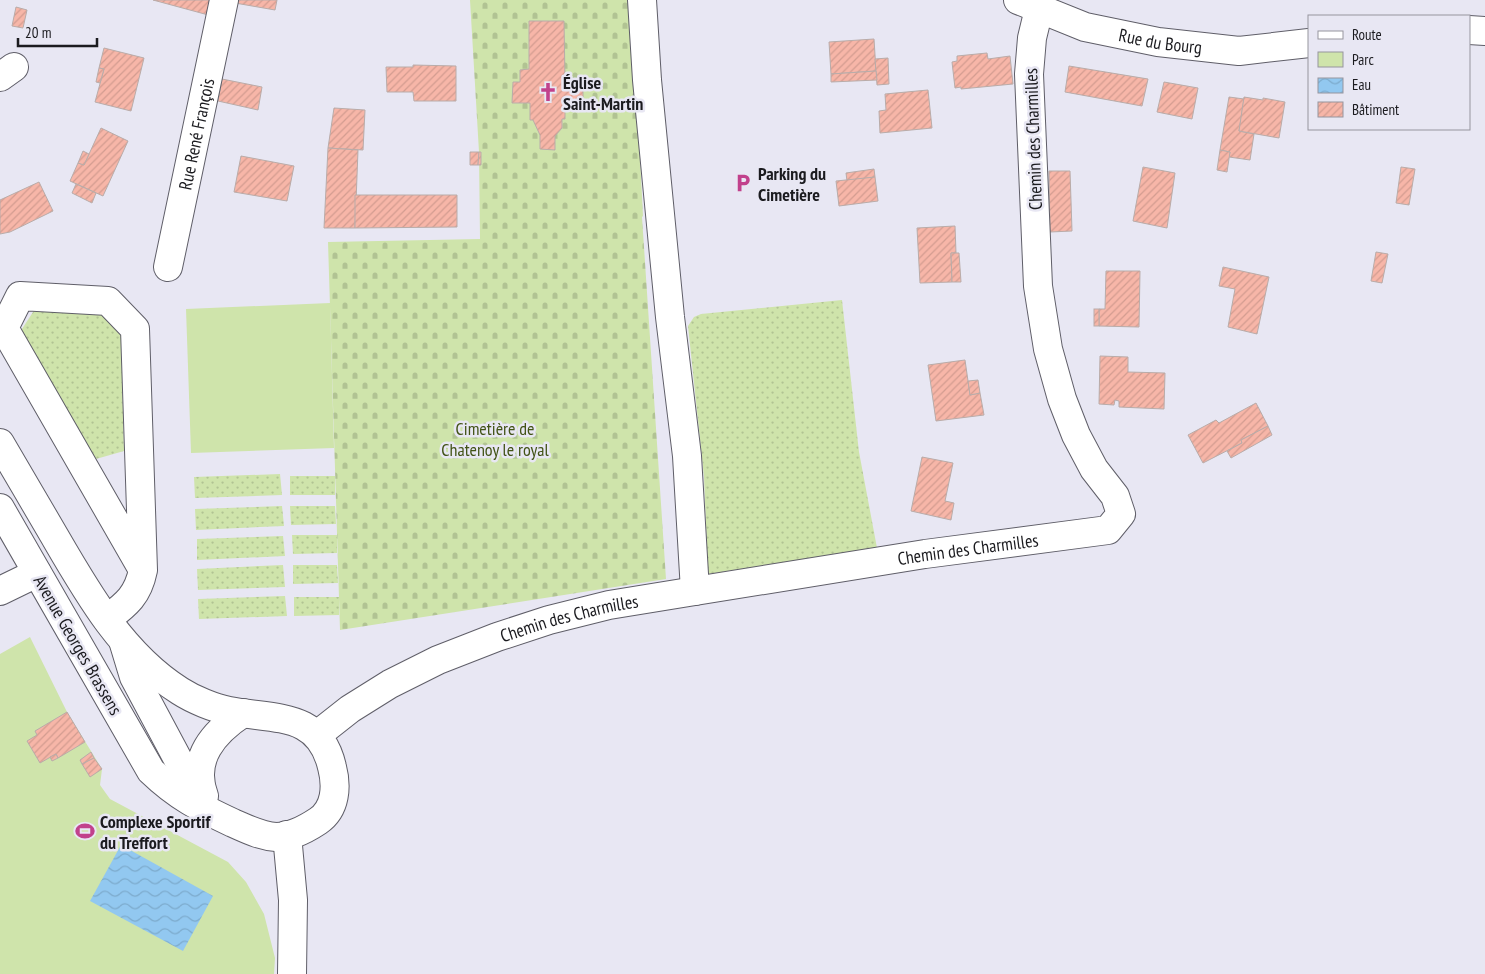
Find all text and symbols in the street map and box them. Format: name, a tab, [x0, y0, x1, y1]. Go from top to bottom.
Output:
scale bar	[18, 15, 96, 47]
legend	[1308, 15, 1470, 130]
text: 20 m	[25, 23, 51, 42]
street label: Rue du Bourg	[1117, 23, 1203, 58]
text: Route	[1352, 25, 1382, 44]
text: Parc	[1352, 50, 1374, 69]
street label: Chemin des Charmilles	[1019, 68, 1047, 210]
place label: Église Saint-Martin	[563, 71, 643, 115]
text: Eau	[1352, 75, 1371, 94]
street label: Rue René François	[173, 76, 219, 192]
church icon: Église Saint-Martin	[537, 81, 559, 103]
text: Bâtiment	[1352, 100, 1399, 119]
place label: Parking du Cimetière	[758, 162, 826, 206]
parking icon: Parking du Cimetière	[732, 172, 754, 194]
park label: Cimetière de Chatenoy le royal	[441, 417, 549, 461]
street label: Chemin des Charmilles	[896, 528, 1040, 570]
street label: Avenue Georges Brassens	[29, 571, 127, 719]
street label: Chemin des Charmilles	[497, 589, 640, 647]
place label: Complexe Sportif du Treffort	[100, 810, 211, 854]
sports icon: Complexe Sportif du Treffort	[74, 820, 96, 842]

